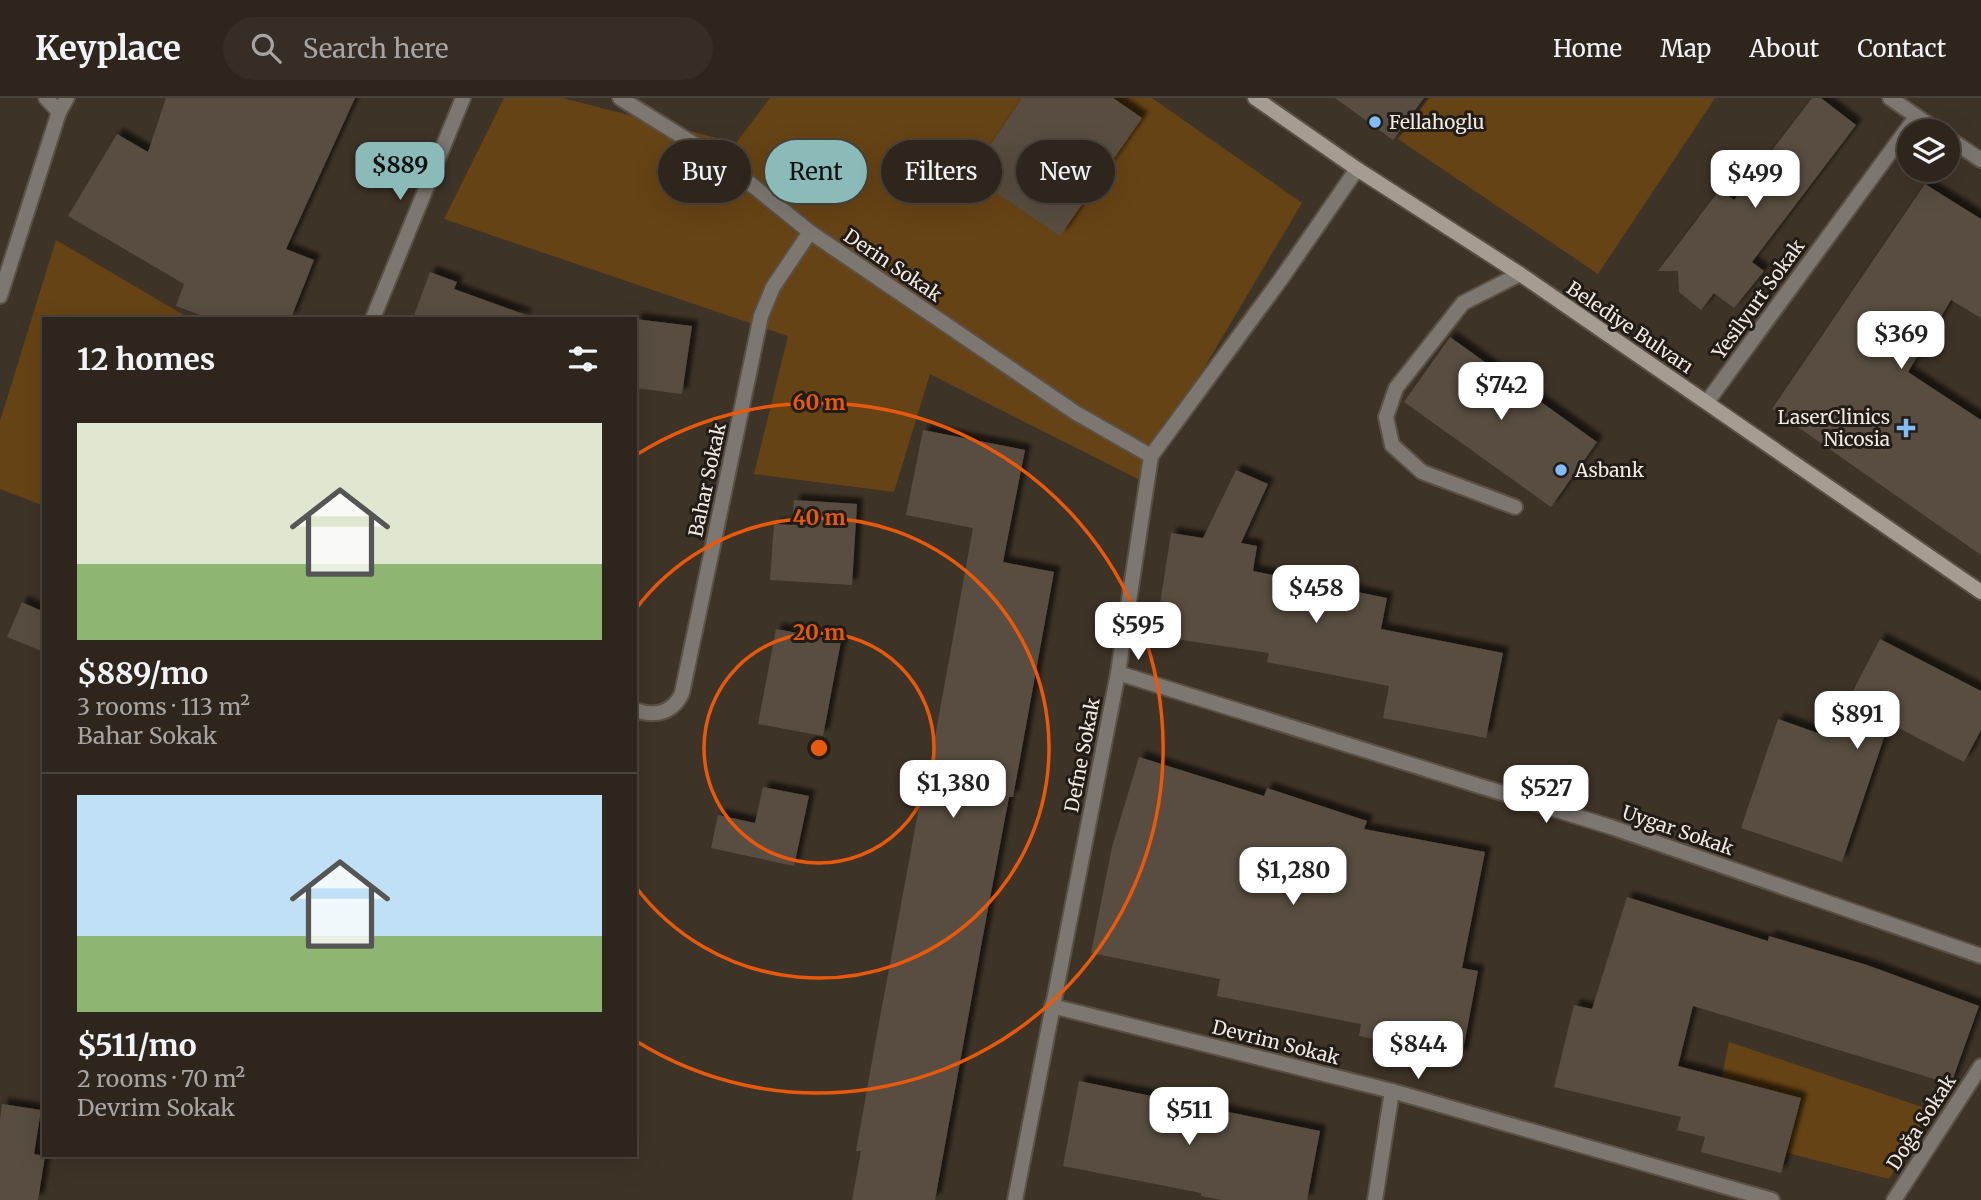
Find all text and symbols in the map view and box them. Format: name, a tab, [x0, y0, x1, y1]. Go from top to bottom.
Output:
search box	[223, 17, 713, 80]
text: Keyplace	[35, 28, 181, 69]
icon: search	[247, 29, 285, 67]
text: Search here	[303, 32, 449, 65]
text: Home	[1553, 33, 1622, 64]
text: Map	[1660, 33, 1711, 64]
text: About	[1749, 33, 1819, 64]
text: Contact	[1857, 33, 1946, 64]
place label: Fellahoglu	[1389, 110, 1484, 134]
marker: Fellahoglu	[1367, 114, 1383, 130]
map controls	[1897, 119, 1960, 182]
button: layers	[1897, 119, 1960, 182]
chip: Buy	[658, 140, 751, 203]
chip: Rent	[765, 140, 867, 203]
chip: Filters	[881, 140, 1002, 203]
chip: New	[1016, 140, 1115, 203]
pin: $889	[359, 142, 441, 202]
text: $889	[371, 150, 429, 179]
pin: $499	[1714, 150, 1796, 210]
text: $499	[1727, 158, 1783, 187]
street label: Derin Sokak	[839, 223, 947, 307]
street label: Yesilyurt Sokak	[1706, 235, 1809, 364]
street label: Belediye Bulvarı	[1562, 276, 1698, 378]
pin: $369	[1860, 312, 1942, 371]
text: $369	[1873, 319, 1929, 348]
text: 12 homes	[77, 340, 215, 378]
icon: filters	[564, 340, 602, 378]
pin: $742	[1460, 362, 1542, 422]
text: $742	[1474, 370, 1528, 399]
text: 60 m	[793, 389, 845, 416]
place label: LaserClinics Nicosia	[1778, 405, 1890, 451]
marker: LaserClinics Nicosia	[1896, 418, 1916, 438]
street label: Bahar Sokak	[683, 421, 731, 539]
place label: Asbank	[1574, 458, 1644, 482]
marker: Asbank	[1553, 462, 1569, 478]
icon: home	[277, 469, 403, 595]
text: 40 m	[792, 504, 846, 531]
pin: $458	[1275, 566, 1357, 625]
text: $458	[1288, 573, 1344, 602]
pin: $595	[1097, 602, 1179, 662]
text: $595	[1111, 610, 1165, 639]
text: 20 m	[793, 619, 845, 646]
text: $889/mo	[77, 654, 208, 692]
text: 3 rooms · 113 m²	[77, 692, 250, 721]
pin: $891	[1816, 692, 1898, 751]
street label: Defne Sokak	[1059, 696, 1105, 814]
text: $891	[1831, 699, 1883, 728]
text: Bahar Sokak	[77, 721, 217, 750]
centre of rings	[807, 736, 831, 760]
pin: $1,380	[896, 760, 1010, 820]
pin: $527	[1505, 766, 1587, 825]
text: $1,380	[916, 768, 990, 797]
text: $527	[1519, 773, 1573, 802]
street label: Uygar Sokak	[1619, 800, 1737, 860]
icon: home	[277, 841, 403, 967]
pin: $1,280	[1236, 848, 1350, 907]
text: $1,280	[1255, 855, 1331, 884]
street label: Devrim Sokak	[1210, 1015, 1342, 1069]
pin: $844	[1377, 1021, 1459, 1081]
text: $511/mo	[77, 1026, 197, 1064]
text: $844	[1389, 1029, 1447, 1058]
text: 2 rooms · 70 m²	[77, 1064, 245, 1093]
street label: Doğa Sokak	[1881, 1070, 1961, 1174]
pin: $511	[1148, 1088, 1230, 1147]
text: Devrim Sokak	[77, 1093, 235, 1122]
text: $511	[1165, 1095, 1213, 1124]

